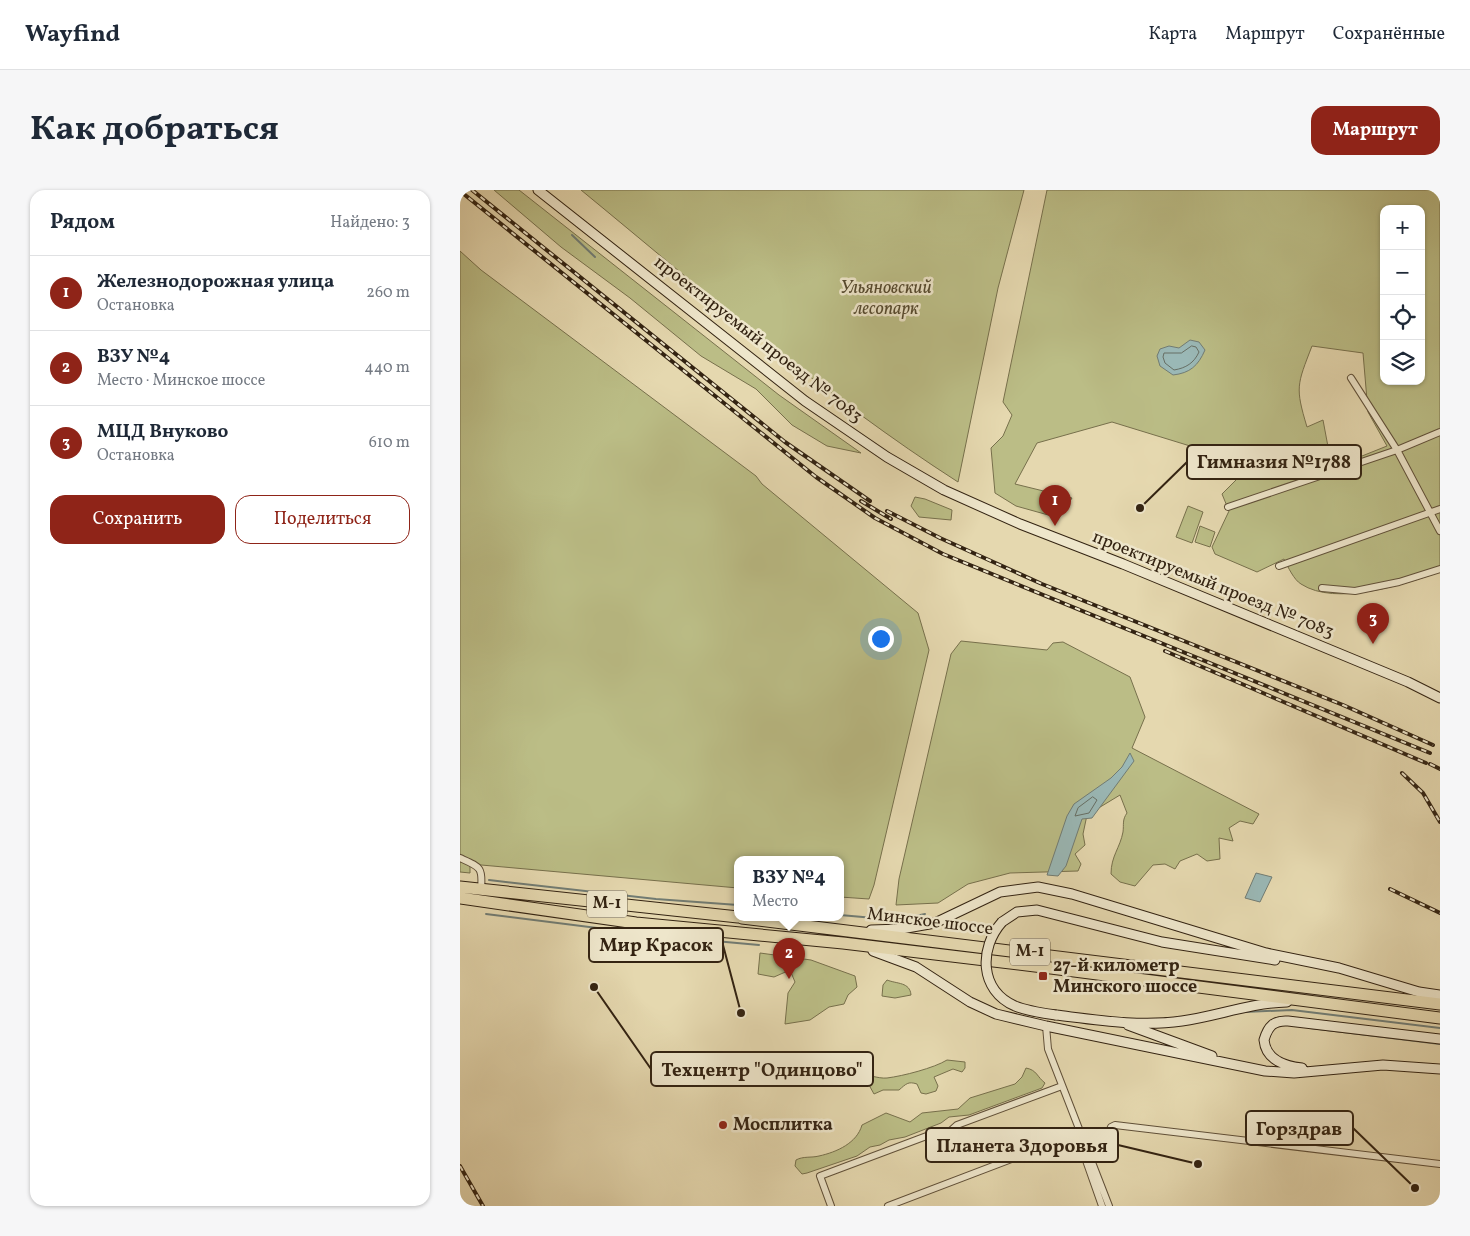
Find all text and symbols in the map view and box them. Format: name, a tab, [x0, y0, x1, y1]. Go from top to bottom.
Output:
text: Wayfind	[25, 18, 120, 52]
text: Карта	[1148, 22, 1197, 47]
text: Маршрут	[1225, 22, 1305, 47]
text: Сохранённые	[1333, 22, 1445, 47]
text: Как добраться	[30, 106, 279, 154]
button: Маршрут	[1311, 106, 1440, 155]
map controls	[1380, 205, 1425, 385]
button: +	[1380, 205, 1425, 250]
text: Рядом	[50, 208, 115, 237]
text: Найдено: 3	[330, 212, 410, 234]
button: −	[1380, 250, 1425, 295]
street label: проектируемый проезд № 7083	[648, 251, 868, 429]
text: Железнодорожная улица	[97, 269, 334, 295]
park label: Ульяновский лесопарк	[840, 276, 932, 322]
text: 1	[63, 282, 69, 304]
text: 260 m	[366, 282, 410, 304]
text: Остановка	[97, 295, 175, 317]
button: locate	[1380, 295, 1425, 340]
button: layers	[1380, 340, 1425, 385]
text: ВЗУ №4	[97, 344, 170, 370]
text: 2	[62, 357, 70, 379]
text: 440 m	[364, 357, 410, 379]
text: Место · Минское шоссе	[97, 370, 265, 392]
text: МЦД Внуково	[97, 419, 228, 445]
text: 3	[62, 432, 70, 454]
text: 610 m	[369, 432, 410, 454]
text: Остановка	[97, 445, 175, 467]
callout: Гимназия №1788	[1187, 445, 1361, 479]
text: Гимназия №1788	[1197, 450, 1351, 476]
pin: 1	[1039, 485, 1071, 526]
button: Сохранить	[50, 495, 225, 544]
button: Поделиться	[235, 495, 410, 544]
street label: проектируемый проезд № 7083	[1088, 525, 1338, 645]
pin: 3	[1357, 603, 1389, 644]
your location	[868, 626, 894, 652]
popup	[734, 856, 844, 921]
text: ВЗУ №4	[752, 865, 826, 891]
road number: М-1	[587, 891, 627, 918]
text: Место	[752, 891, 798, 913]
street label: Минское шоссе	[865, 902, 995, 942]
callout: Мир Красок	[589, 928, 723, 962]
text: Мир Красок	[599, 933, 713, 959]
pin: 2	[773, 938, 805, 979]
road number: М-1	[1010, 939, 1050, 966]
place label: 27-й километр Минского шоссе	[1053, 954, 1197, 1000]
marker: 27-й километр Минского шоссе	[1037, 970, 1049, 982]
callout: Техцентр "Одинцово"	[651, 1052, 873, 1086]
text: Техцентр "Одинцово"	[661, 1058, 863, 1084]
callout: Горздрав	[1246, 1111, 1353, 1145]
place label: Мосплитка	[733, 1113, 833, 1138]
text: Горздрав	[1256, 1117, 1342, 1143]
marker: Мосплитка	[717, 1119, 729, 1131]
callout: Планета Здоровья	[926, 1128, 1118, 1162]
text: Планета Здоровья	[936, 1134, 1108, 1160]

